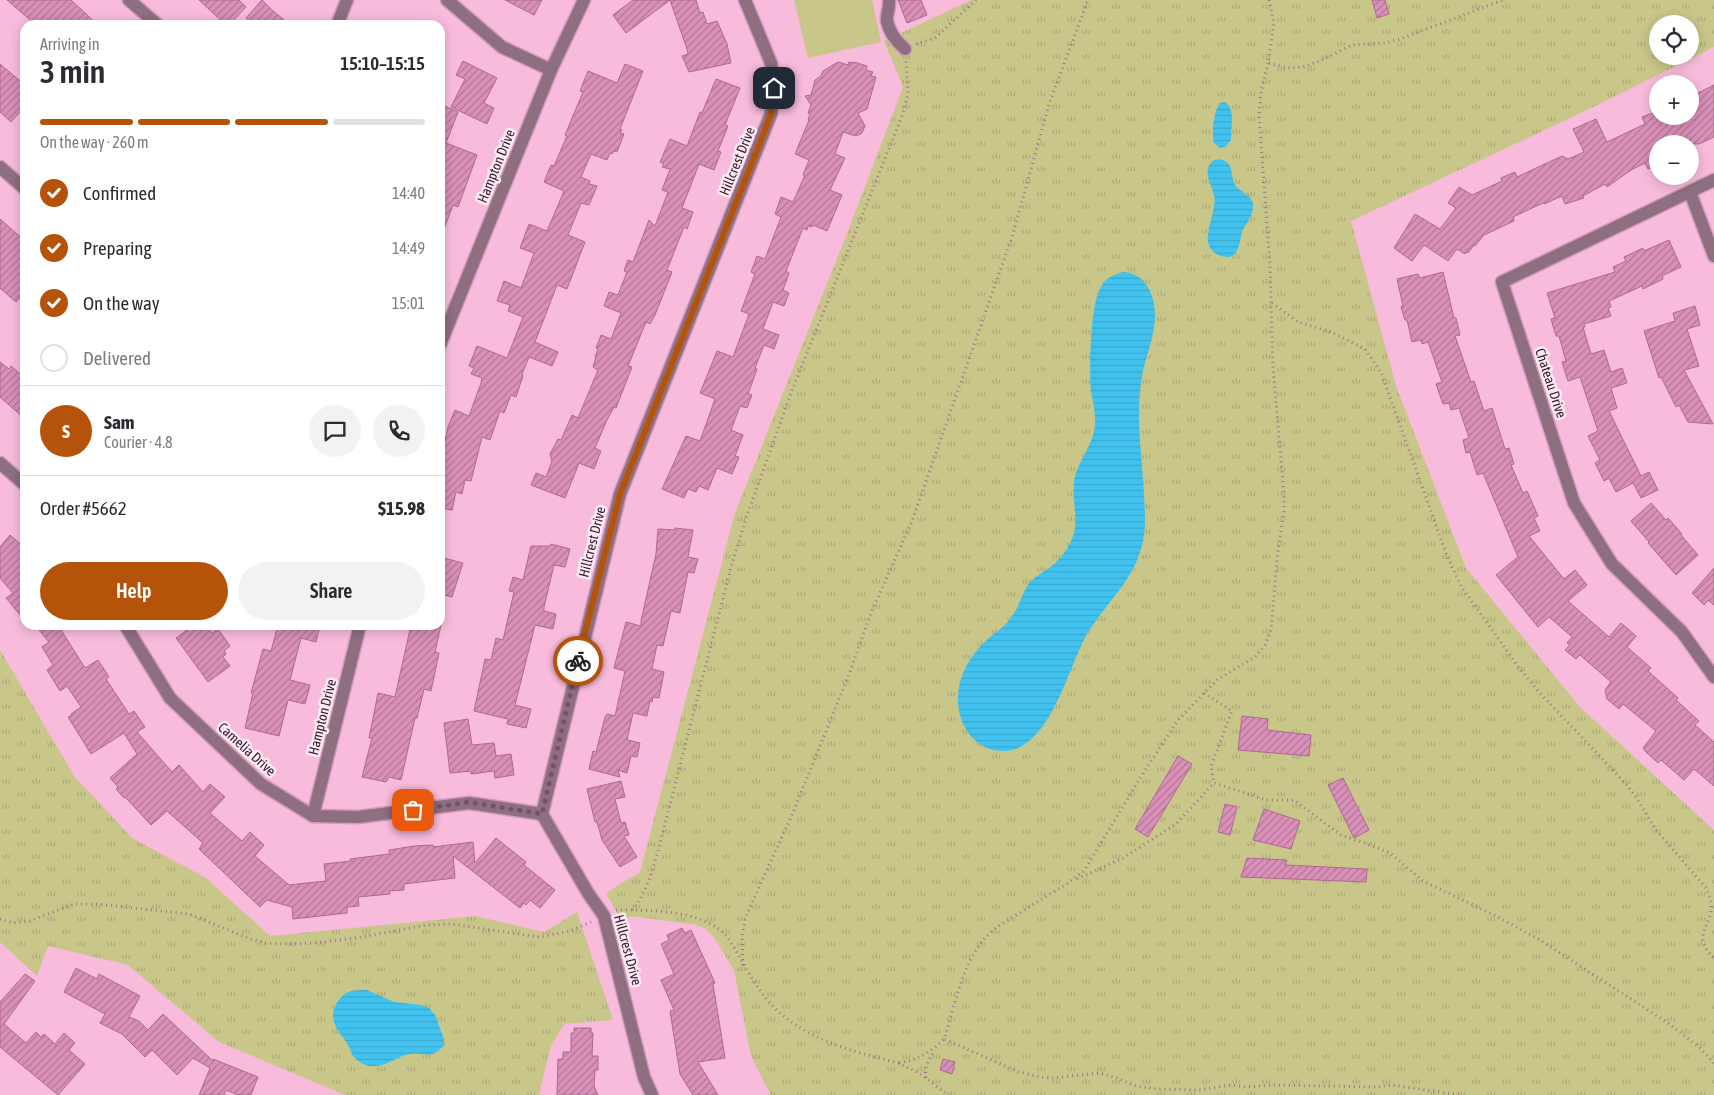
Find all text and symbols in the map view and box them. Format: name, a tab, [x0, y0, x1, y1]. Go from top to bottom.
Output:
map controls	[1649, 15, 1699, 185]
button: locate	[1649, 15, 1699, 65]
text: Arriving in	[40, 35, 100, 53]
text: 15:10–15:15	[340, 52, 425, 74]
text: 3 min	[40, 53, 105, 90]
pin	[753, 67, 795, 109]
icon: home	[760, 74, 788, 102]
button: +	[1649, 75, 1699, 125]
street label: Hillcrest Drive	[716, 124, 758, 198]
street label: Hampton Drive	[474, 127, 518, 205]
text: On the way · 260 m	[40, 133, 149, 151]
button: −	[1649, 135, 1699, 185]
icon: check	[40, 179, 68, 207]
text: Confirmed	[83, 182, 156, 204]
text: 14:40	[392, 184, 425, 202]
icon: check	[40, 234, 68, 262]
text: Preparing	[83, 237, 152, 259]
text: 14:49	[392, 239, 425, 257]
icon: check	[40, 289, 68, 317]
text: On the way	[83, 292, 160, 314]
text: 15:01	[392, 294, 425, 312]
street label: Chateau Drive	[1532, 346, 1570, 420]
text: Delivered	[83, 347, 151, 369]
button: chat	[309, 405, 361, 457]
button: phone	[373, 405, 425, 457]
text: Sam	[104, 411, 135, 433]
text: S	[62, 420, 70, 442]
text: Courier · 4.8	[104, 433, 173, 451]
text: Order #5662	[40, 497, 127, 519]
text: $15.98	[378, 497, 425, 519]
street label: Hillcrest Drive	[575, 505, 609, 579]
button: Help	[40, 562, 228, 620]
button: Share	[238, 562, 425, 620]
courier	[553, 636, 603, 686]
icon: bike	[564, 647, 592, 675]
street label: Hampton Drive	[305, 677, 339, 757]
street label: Camelia Drive	[215, 719, 279, 779]
pin	[392, 789, 434, 831]
icon: bag	[399, 796, 427, 824]
street label: Hillcrest Drive	[611, 913, 645, 987]

